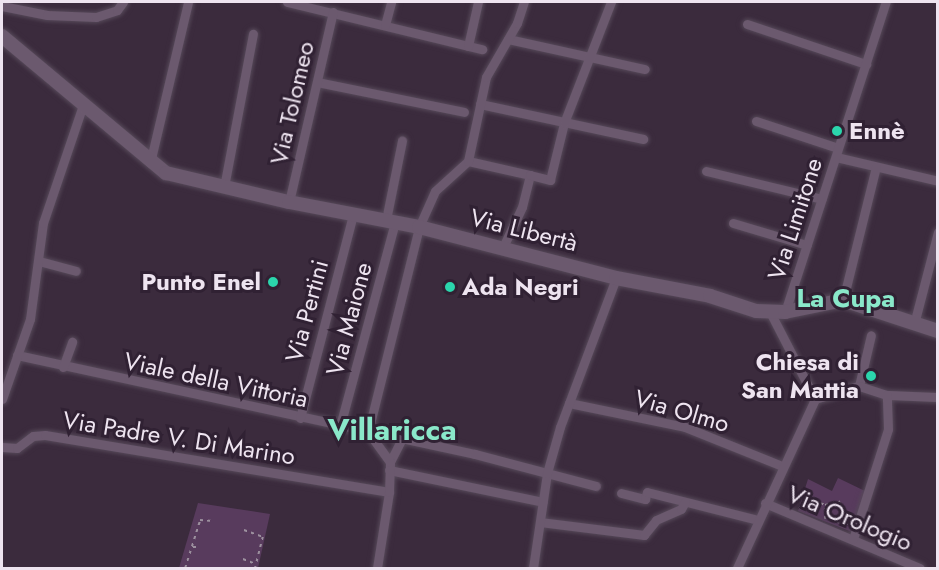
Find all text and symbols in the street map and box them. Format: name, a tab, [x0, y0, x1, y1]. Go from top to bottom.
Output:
street label: Via Tolomeo	[264, 39, 320, 167]
place label: Ennè	[849, 117, 905, 145]
marker: Ennè	[830, 124, 844, 138]
street label: Via Limitone	[762, 154, 828, 284]
street label: Via Libertà	[467, 203, 581, 257]
street label: Via Pertini	[280, 257, 334, 365]
street label: Via Maione	[320, 259, 378, 379]
place label: Punto Enel	[141, 268, 261, 296]
place label: Ada Negri	[462, 273, 579, 301]
marker: Punto Enel	[266, 275, 280, 289]
marker: Ada Negri	[443, 280, 457, 294]
district label: La Cupa	[797, 283, 895, 315]
street label: Viale della Vittoria	[121, 346, 311, 414]
place label: Chiesa di San Mattia	[741, 348, 859, 404]
marker: Chiesa di San Mattia	[864, 369, 878, 383]
street label: Via Olmo	[631, 384, 733, 438]
street label: Via Padre V. Di Marino	[61, 405, 297, 471]
district label: Villaricca	[327, 412, 457, 448]
street label: Via Orologio	[783, 479, 917, 557]

